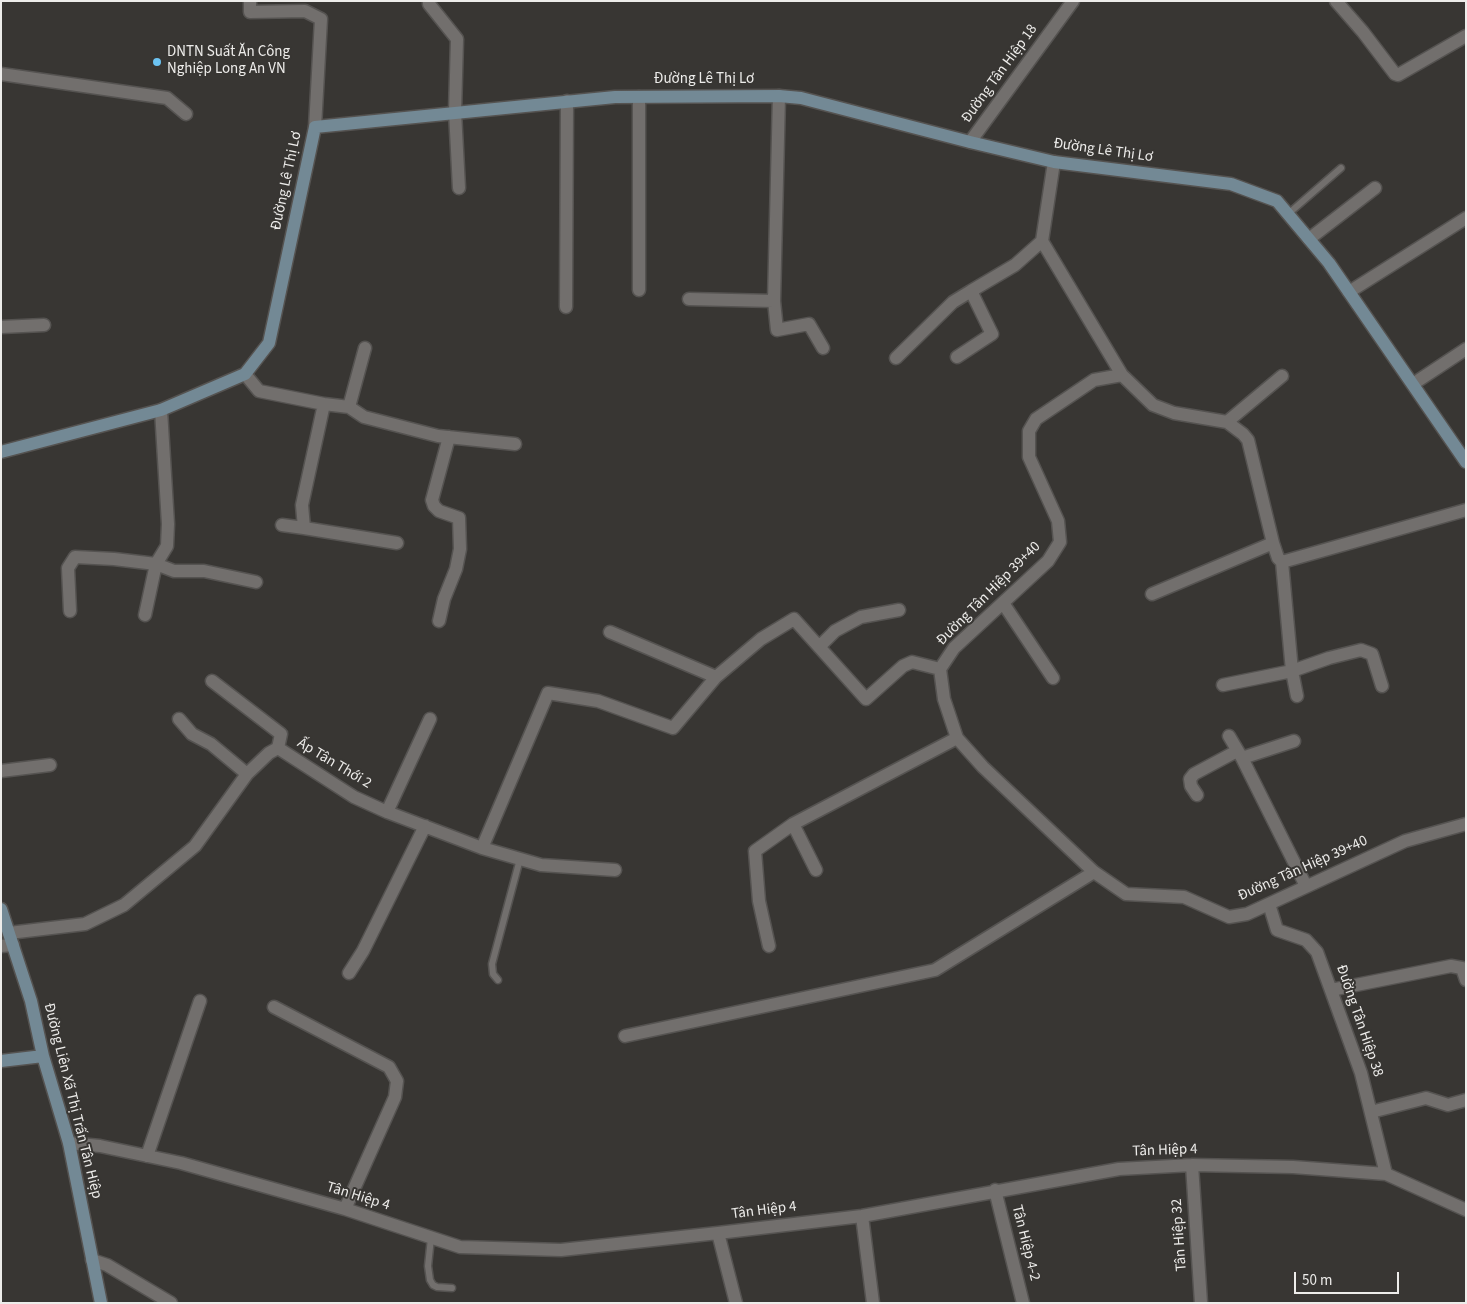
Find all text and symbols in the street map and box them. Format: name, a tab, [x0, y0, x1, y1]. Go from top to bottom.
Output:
street label: Đường Tân Hiệp 18	[958, 21, 1042, 127]
place label: DNTN Suất Ăn Công Nghiệp Long An VN	[167, 44, 290, 79]
marker: DNTN Suất Ăn Công Nghiệp Long An VN	[151, 56, 163, 68]
street label: Đường Lê Thị Lơ	[654, 71, 754, 89]
street label: Đường Lê Thị Lơ	[268, 130, 306, 232]
street label: Đường Lê Thị Lơ	[1052, 135, 1154, 167]
street label: Đường Tân Hiệp 39+40	[933, 538, 1045, 650]
street label: Ấp Tân Thới 2	[294, 735, 374, 793]
street label: Đường Tân Hiệp 39+40	[1235, 832, 1371, 906]
street label: Đường Tân Hiệp 38	[1331, 963, 1387, 1079]
street label: Đường Liên Xã Thị Trấn Tân Hiệp	[39, 1001, 105, 1201]
street label: Tân Hiệp 4	[1132, 1141, 1198, 1161]
street label: Tân Hiệp 4	[324, 1179, 392, 1215]
street label: Tân Hiệp 4	[730, 1198, 798, 1224]
street label: Tân Hiệp 32	[1168, 1198, 1192, 1272]
street label: Tân Hiệp 4-2	[1007, 1203, 1043, 1283]
scale bar	[1297, 1262, 1402, 1294]
text: 50 m	[1302, 1270, 1332, 1291]

